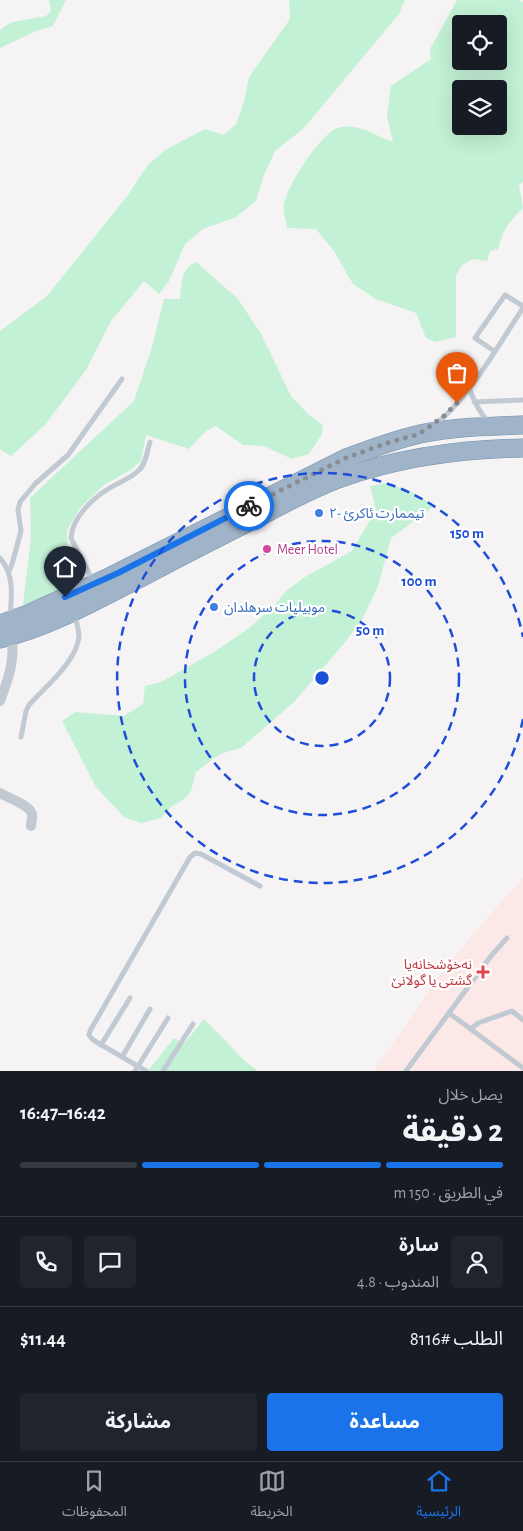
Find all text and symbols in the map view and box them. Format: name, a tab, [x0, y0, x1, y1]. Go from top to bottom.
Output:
map controls	[452, 15, 507, 135]
button: locate	[452, 15, 507, 70]
button: layers	[452, 80, 507, 135]
pin	[436, 352, 478, 403]
icon: bag	[443, 359, 471, 387]
courier	[224, 481, 274, 531]
icon: bike	[235, 492, 263, 520]
marker: تيممارت ئاكرئ -٢	[313, 507, 325, 519]
place label: تيممارت ئاكرئ -٢	[329, 507, 424, 522]
text: 150 m	[450, 526, 484, 541]
marker: Meer Hotel	[261, 543, 273, 555]
place label: Meer Hotel	[277, 543, 338, 557]
pin	[44, 546, 86, 597]
icon: home	[51, 553, 79, 581]
text: 100 m	[401, 574, 437, 589]
marker: موبيليات سرهلدان	[208, 601, 220, 613]
place label: موبيليات سرهلدان	[224, 601, 325, 616]
text: 50 m	[356, 623, 384, 638]
centre of rings	[313, 669, 331, 687]
place label: نەخۆشخانەیا گشتی یا گولانێ	[391, 958, 472, 989]
marker: نەخۆشخانەیا گشتی یا گولانێ	[476, 965, 490, 979]
text: يصل خلال	[439, 1087, 503, 1103]
text: 16:42–16:47	[20, 1104, 106, 1123]
text: 2 دقيقة	[403, 1115, 503, 1147]
text: في الطريق · 150 m	[393, 1185, 503, 1201]
button: phone	[20, 1236, 72, 1288]
button: chat	[84, 1236, 136, 1288]
text: سارة	[399, 1236, 439, 1255]
button: person	[451, 1236, 503, 1288]
text: المندوب · 4.8	[357, 1274, 439, 1290]
text: $11.44	[20, 1330, 66, 1349]
text: الطلب #8116	[410, 1330, 503, 1349]
button: مشاركة	[20, 1393, 257, 1451]
button: مساعدة	[267, 1393, 503, 1451]
tab: المحفوظات	[62, 1467, 127, 1526]
tab: الخريطة	[251, 1467, 292, 1526]
tab: الرئيسية	[416, 1467, 461, 1526]

